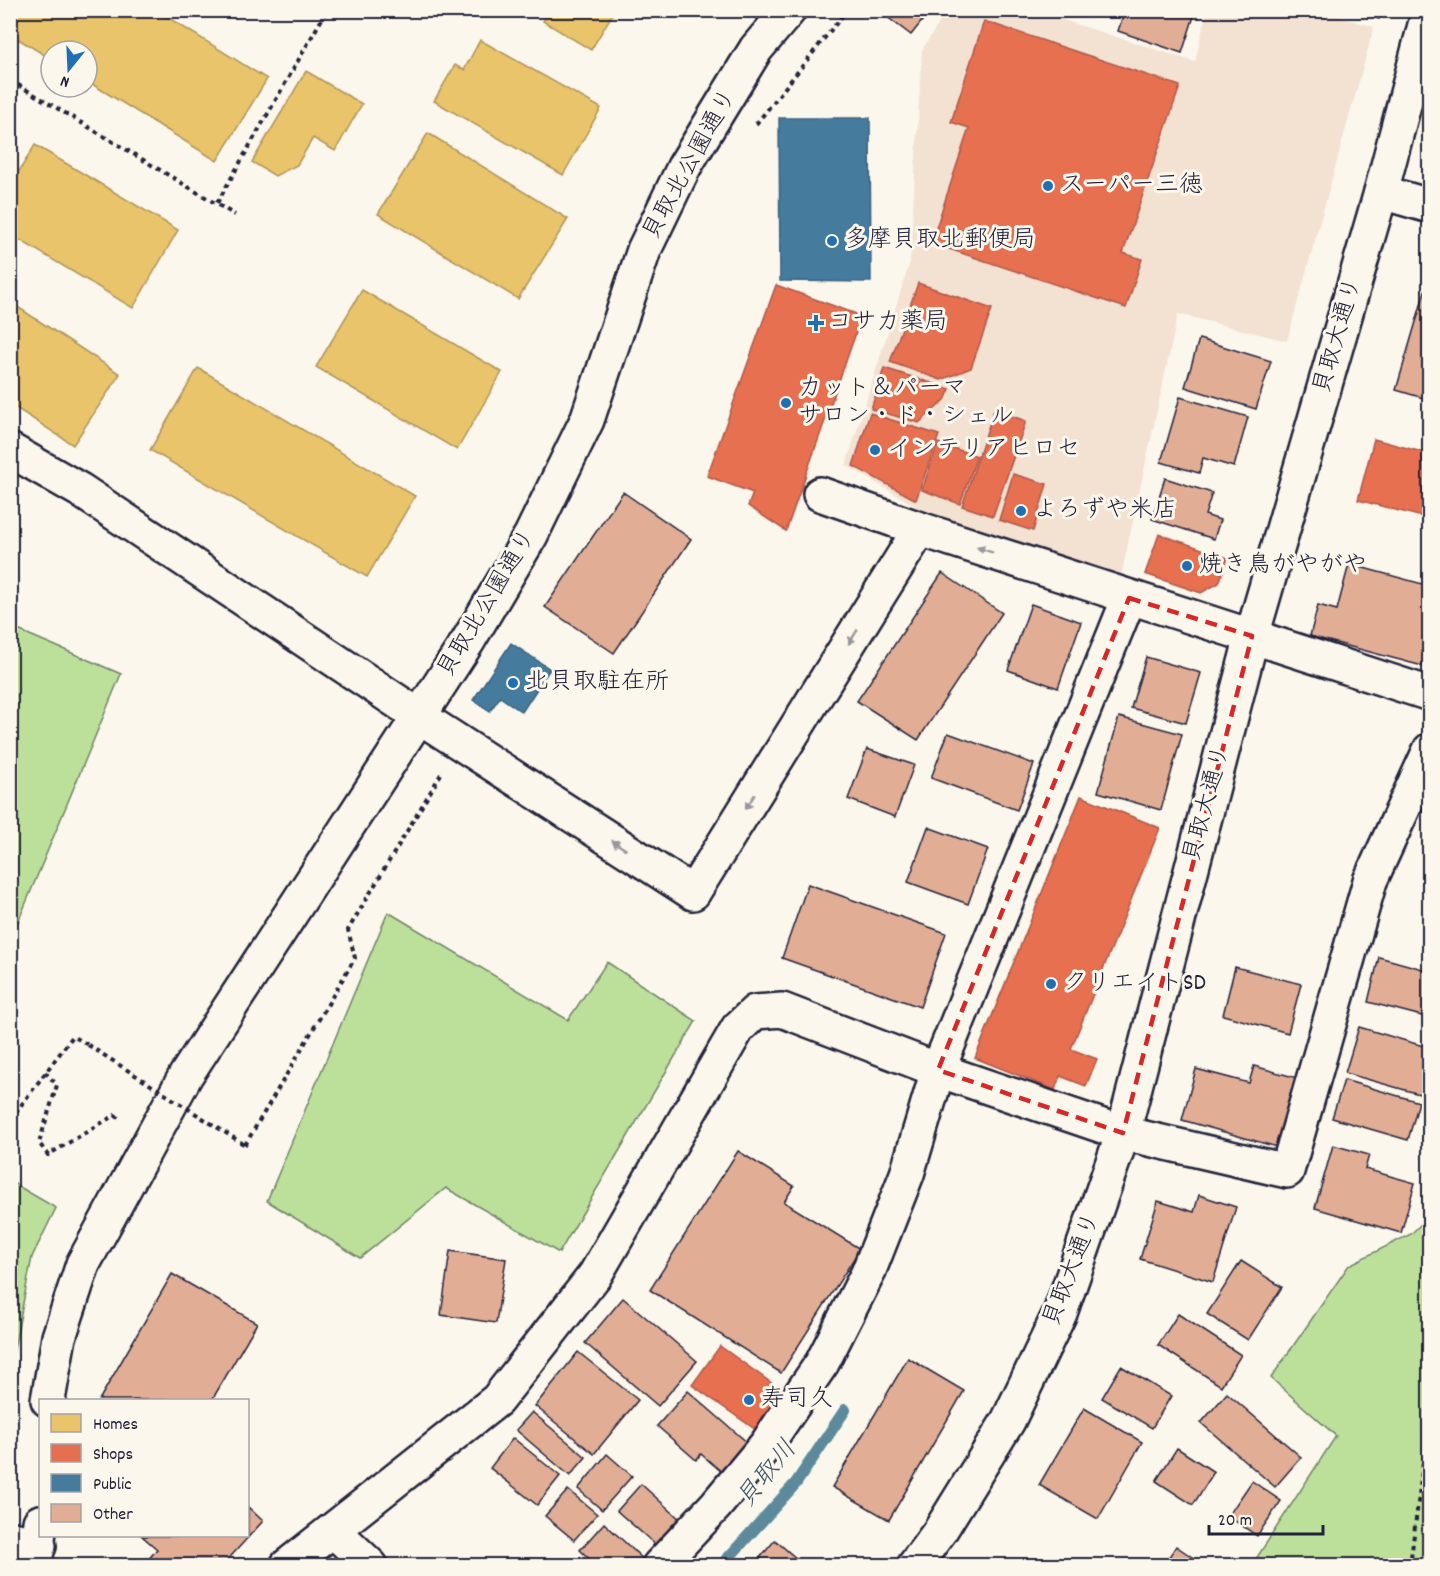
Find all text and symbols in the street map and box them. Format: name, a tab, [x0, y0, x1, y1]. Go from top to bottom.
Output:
north arrow	[39, 39, 99, 99]
text: N	[58, 69, 72, 93]
street label: 貝取北公園通り	[635, 83, 747, 247]
place label: スーパー三徳	[1060, 169, 1203, 203]
marker: スーパー三徳	[1041, 179, 1055, 193]
place label: 多摩貝取北郵便局	[844, 224, 1036, 258]
marker: 多摩貝取北郵便局	[825, 234, 839, 248]
street label: 貝取大通り	[1306, 274, 1372, 398]
place label: コサカ薬局	[828, 306, 948, 340]
marker: コサカ薬局	[809, 316, 823, 330]
place label: カット＆パーマ サロン・ド・シェル	[798, 372, 1014, 434]
marker: カット＆パーマ サロン・ド・シェル	[779, 396, 793, 410]
place label: インテリアヒロセ	[887, 433, 1080, 467]
marker: インテリアヒロセ	[868, 443, 882, 457]
place label: よろずや米店	[1033, 494, 1177, 528]
marker: よろずや米店	[1014, 504, 1028, 518]
street label: 貝取北公園通り	[430, 523, 546, 685]
one-way arrow	[976, 545, 994, 555]
place label: 焼き鳥がやがや	[1199, 549, 1367, 583]
marker: 焼き鳥がやがや	[1180, 559, 1194, 573]
one-way arrow	[848, 628, 859, 645]
place label: 北貝取駐在所	[525, 666, 669, 700]
marker: 北貝取駐在所	[506, 676, 520, 690]
street label: 貝取大通り	[1176, 742, 1240, 866]
one-way arrow	[744, 794, 755, 810]
one-way arrow	[612, 839, 628, 851]
place label: クリエイトSD	[1063, 967, 1206, 1001]
marker: クリエイトSD	[1044, 977, 1058, 991]
street label: 貝取大通り	[1036, 1208, 1110, 1332]
place label: 寿司久	[761, 1383, 833, 1417]
marker: 寿司久	[742, 1393, 756, 1407]
legend	[39, 1399, 249, 1537]
text: Homes	[93, 1413, 138, 1438]
water label: 貝取川	[729, 1433, 807, 1517]
text: Shops	[93, 1443, 133, 1468]
text: Public	[93, 1473, 132, 1498]
scale bar	[1209, 1498, 1323, 1536]
text: Other	[93, 1503, 133, 1528]
text: 20 m	[1218, 1509, 1252, 1534]

